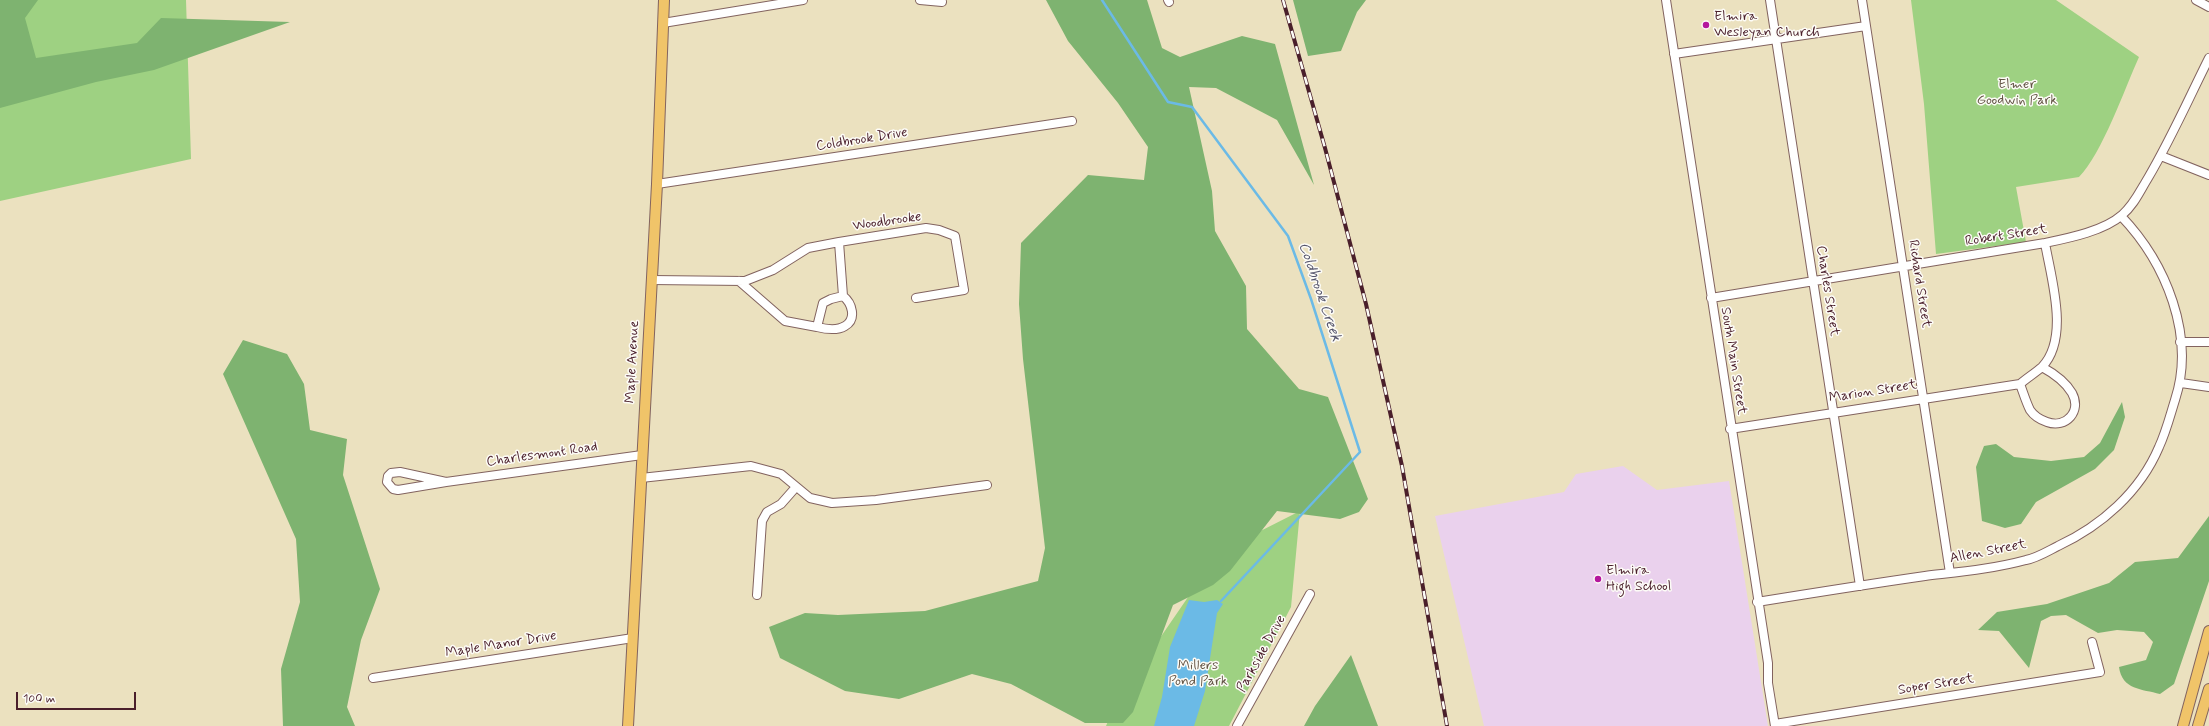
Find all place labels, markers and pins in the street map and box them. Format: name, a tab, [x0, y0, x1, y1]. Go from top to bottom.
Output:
place label: Elmira Wesleyan Church	[1714, 9, 1820, 42]
marker: Elmira Wesleyan Church	[1701, 20, 1711, 30]
place label: Elmira High School	[1606, 563, 1671, 596]
marker: Elmira High School	[1593, 574, 1603, 584]

